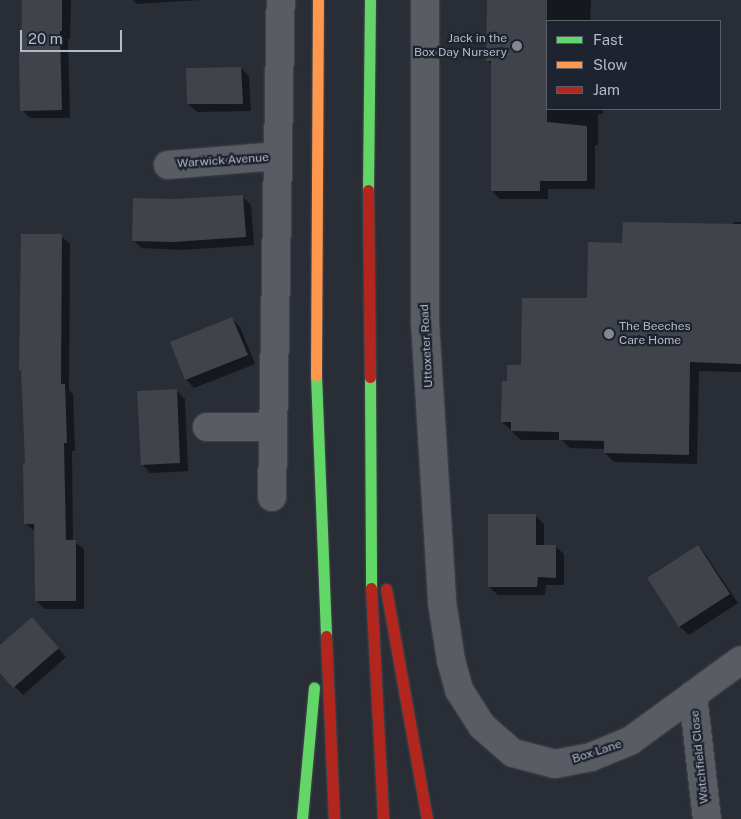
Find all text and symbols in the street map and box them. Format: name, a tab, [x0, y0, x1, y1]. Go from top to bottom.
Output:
scale bar	[22, 20, 125, 52]
legend	[546, 20, 721, 110]
text: 20 m	[28, 30, 63, 47]
text: Fast	[593, 31, 623, 48]
place label: Jack in the Box Day Nursery	[414, 32, 507, 60]
marker: Jack in the Box Day Nursery	[511, 40, 523, 52]
text: Slow	[593, 56, 627, 73]
text: Jam	[593, 81, 620, 98]
street label: Warwick Avenue	[177, 151, 269, 171]
street label: Uttoxeter Road	[418, 304, 436, 388]
place label: The Beeches Care Home	[619, 320, 691, 348]
marker: The Beeches Care Home	[603, 328, 615, 340]
street label: Watchfield Close	[688, 709, 712, 805]
street label: Box Lane	[570, 737, 624, 767]

